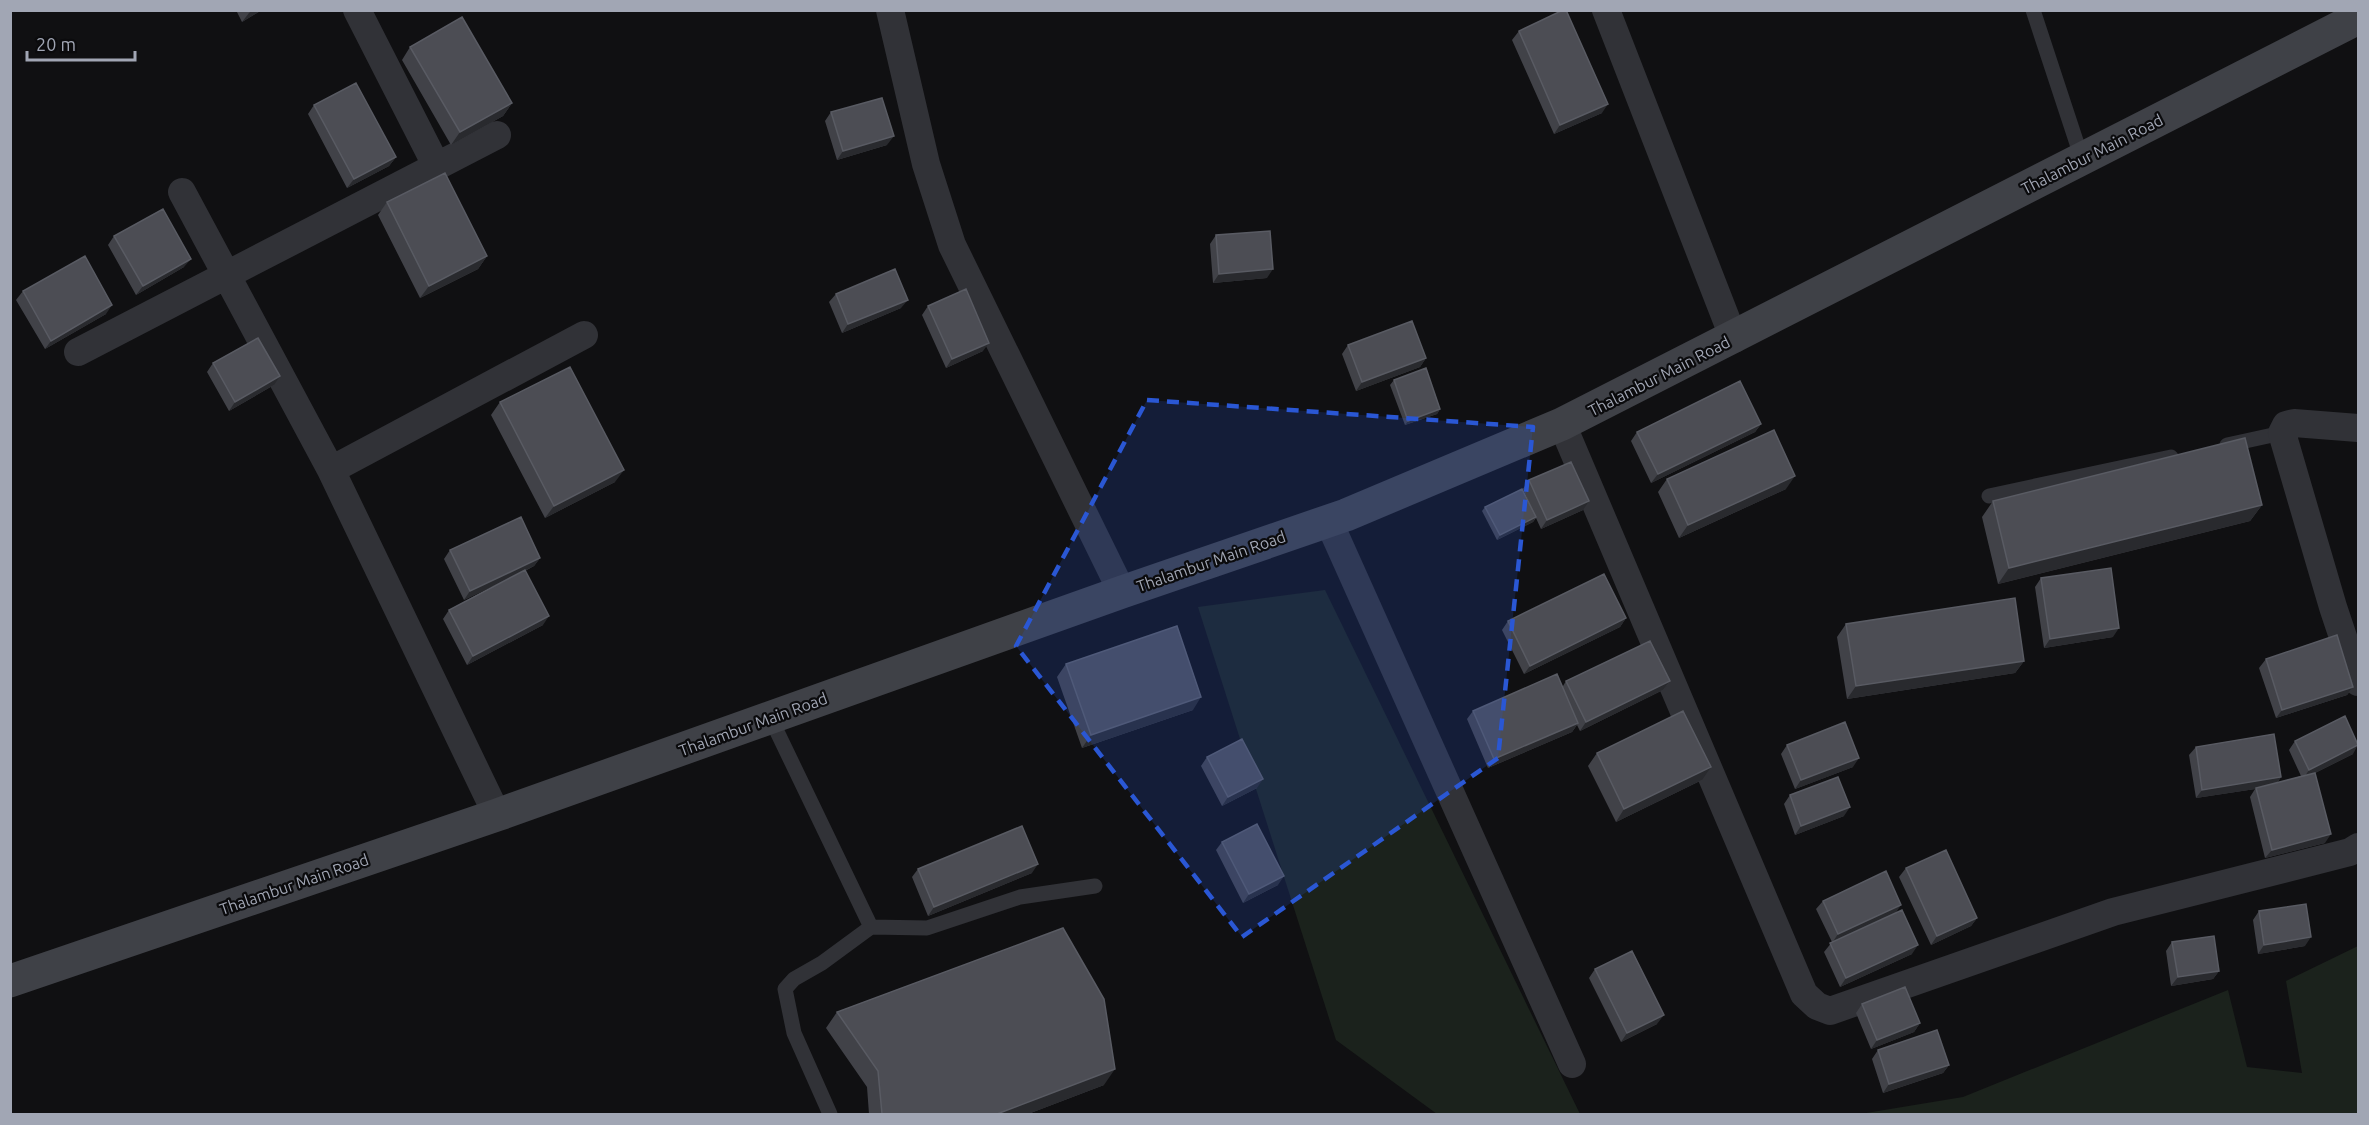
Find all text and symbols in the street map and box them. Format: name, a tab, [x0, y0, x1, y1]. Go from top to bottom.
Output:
scale bar	[27, 24, 135, 62]
text: 20 m	[36, 34, 76, 54]
street label: Thalambur Main Road	[2018, 110, 2166, 198]
street label: Thalambur Main Road	[1585, 332, 1733, 420]
street label: Thalambur Main Road	[1134, 527, 1288, 595]
street label: Thalambur Main Road	[676, 689, 830, 759]
street label: Thalambur Main Road	[217, 850, 371, 918]

